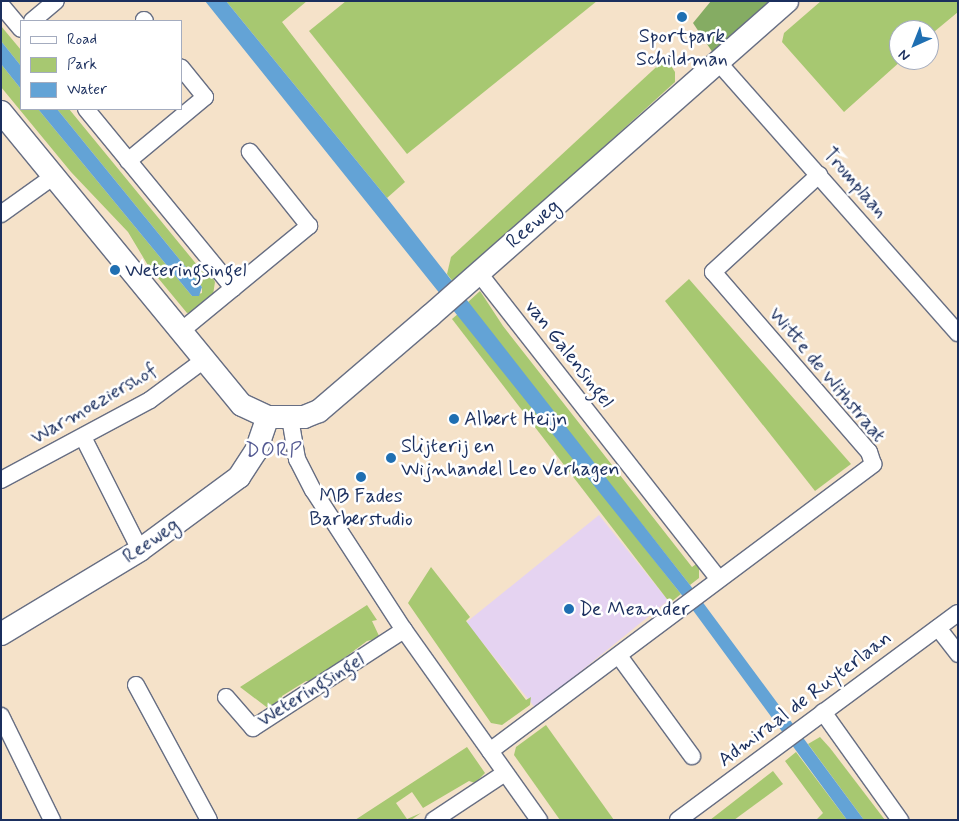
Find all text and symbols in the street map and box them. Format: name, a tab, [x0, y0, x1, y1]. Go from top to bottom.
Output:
marker: Sportpark Schildman	[676, 11, 688, 23]
legend	[20, 20, 182, 110]
north arrow	[889, 20, 939, 70]
place label: Sportpark Schildman	[636, 25, 728, 72]
text: Road	[67, 30, 97, 50]
text: N	[895, 45, 914, 65]
text: Park	[67, 55, 97, 75]
text: Water	[67, 80, 107, 100]
street label: Tromplaan	[818, 143, 892, 223]
street label: Reeweg	[501, 194, 565, 254]
place label: Weteringsingel	[125, 258, 247, 282]
marker: Weteringsingel	[109, 264, 121, 276]
street label: van Galensingel	[517, 292, 621, 416]
street label: Witte de Withstraat	[763, 302, 891, 448]
street label: Warmoeziershof	[27, 358, 161, 450]
place label: Albert Heijn	[464, 407, 568, 431]
marker: Albert Heijn	[448, 413, 460, 425]
place label: Slijterij en Wijnhandel Leo Verhagen	[401, 434, 622, 481]
district label: DORP	[244, 437, 304, 463]
marker: Slijterij en Wijnhandel Leo Verhagen	[385, 452, 397, 464]
marker: MB Fades Barberstudio	[355, 471, 367, 483]
place label: MB Fades Barberstudio	[309, 485, 413, 532]
street label: Reeweg	[118, 513, 184, 569]
place label: De Meander	[579, 597, 684, 621]
marker: De Meander	[563, 603, 575, 615]
street label: Admiraal de Ruyterlaan	[713, 625, 897, 773]
street label: Weteringsingel	[253, 648, 369, 732]

